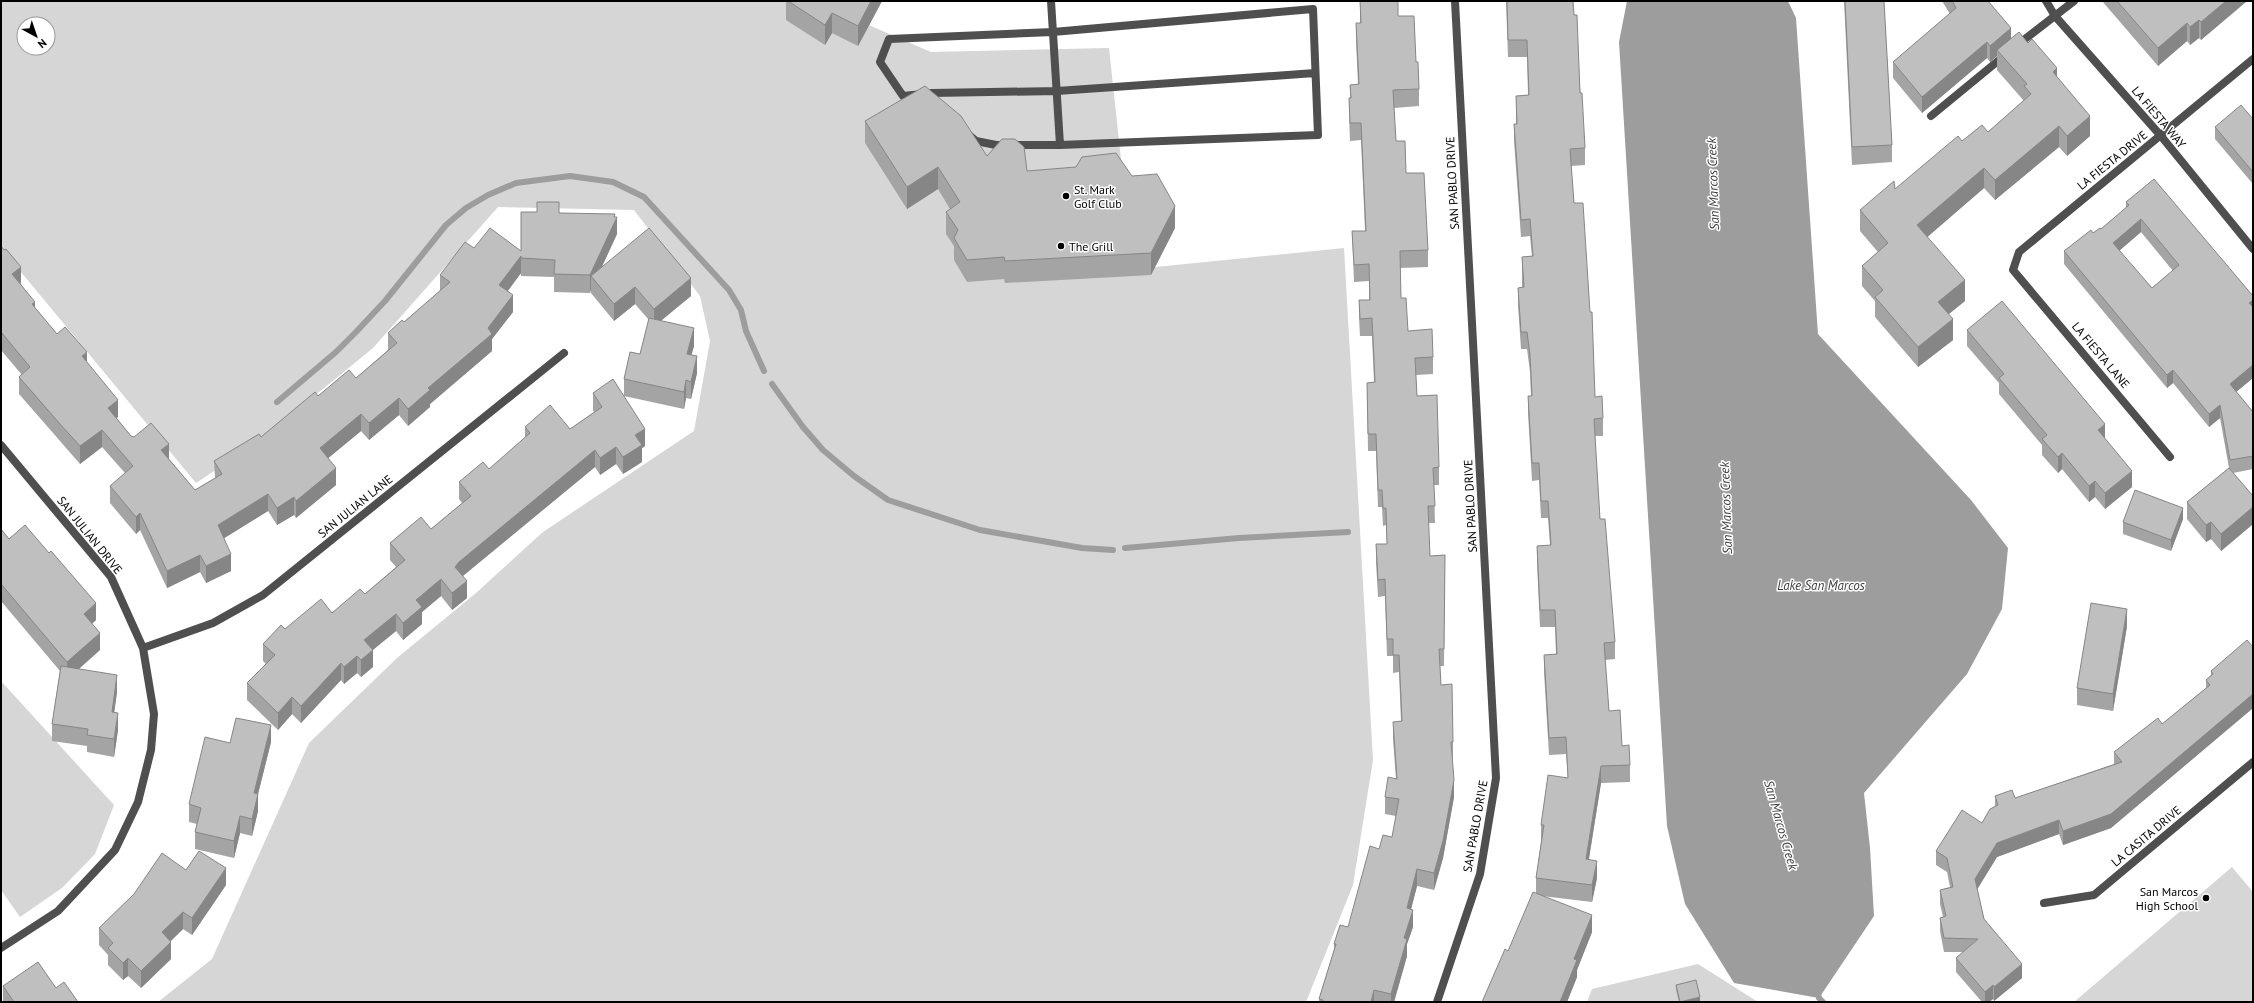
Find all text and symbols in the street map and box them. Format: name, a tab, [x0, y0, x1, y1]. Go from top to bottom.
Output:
north arrow	[16, 16, 56, 56]
text: N	[35, 36, 50, 51]
street label: LA FIESTA WAY	[2129, 83, 2189, 151]
street label: LA FIESTA DRIVE	[2074, 127, 2150, 193]
street label: SAN PABLO DRIVE	[1442, 136, 1462, 230]
water label: San Marcos Creek	[1703, 136, 1723, 231]
place label: St. Mark Golf Club	[1074, 182, 1122, 211]
marker: St. Mark Golf Club	[1061, 191, 1071, 201]
place label: The Grill	[1069, 239, 1114, 254]
marker: The Grill	[1056, 241, 1066, 251]
street label: LA FIESTA LANE	[2069, 319, 2133, 391]
street label: SAN PABLO DRIVE	[1460, 459, 1480, 553]
water label: San Marcos Creek	[1716, 460, 1736, 555]
street label: SAN JULIAN LANE	[315, 471, 395, 541]
street label: SAN JULIAN DRIVE	[54, 493, 126, 577]
water label: Lake San Marcos	[1777, 577, 1866, 594]
water label: San Marcos Creek	[1760, 778, 1802, 873]
street label: SAN PABLO DRIVE	[1460, 779, 1490, 873]
street label: LA CASITA DRIVE	[2108, 802, 2184, 870]
place label: San Marcos High School	[2136, 884, 2198, 913]
marker: San Marcos High School	[2201, 893, 2211, 903]

